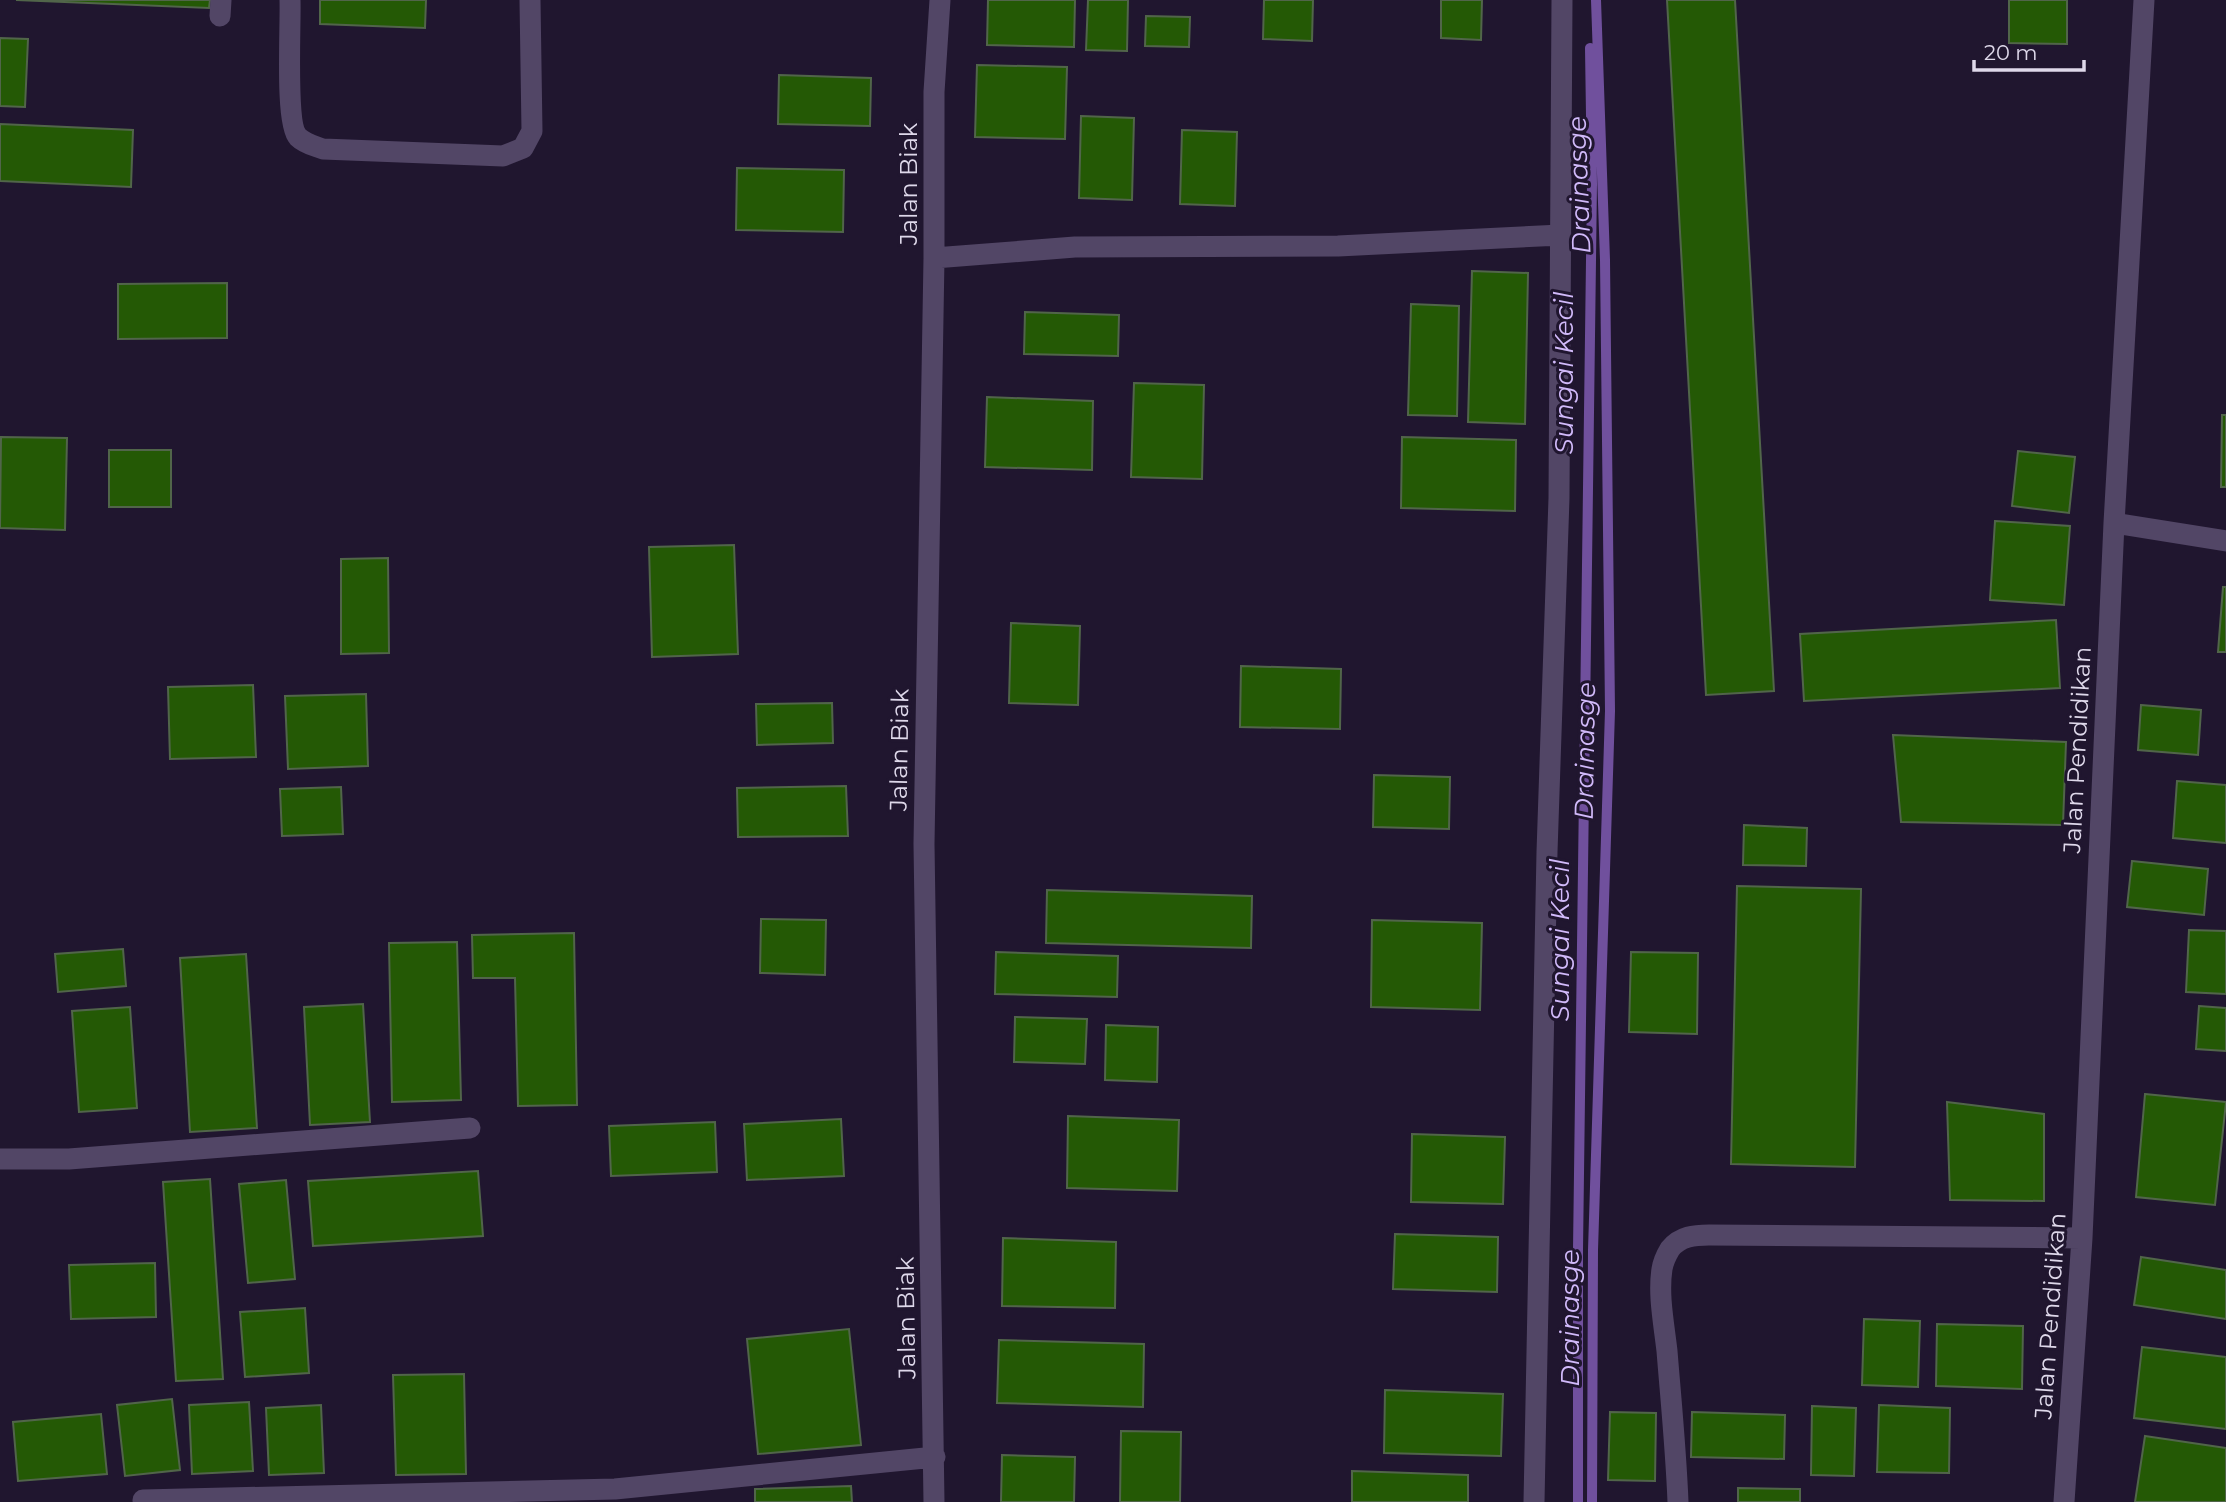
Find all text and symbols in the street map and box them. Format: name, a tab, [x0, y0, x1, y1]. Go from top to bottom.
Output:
scale bar	[1974, 28, 2084, 72]
text: 20 m	[1984, 40, 2038, 65]
water label: Drainasge	[1561, 116, 1597, 254]
street label: Jalan Biak	[894, 122, 923, 246]
water label: Sungai Kecil	[1548, 292, 1580, 454]
street label: Jalan Pendidikan	[2057, 646, 2097, 855]
water label: Drainasge	[1568, 682, 1602, 820]
street label: Jalan Biak	[883, 688, 915, 812]
water label: Sungai Kecil	[1544, 859, 1576, 1021]
street label: Jalan Pendidikan	[2028, 1212, 2072, 1421]
water label: Drainasge	[1554, 1249, 1586, 1387]
street label: Jalan Biak	[890, 1256, 922, 1380]

